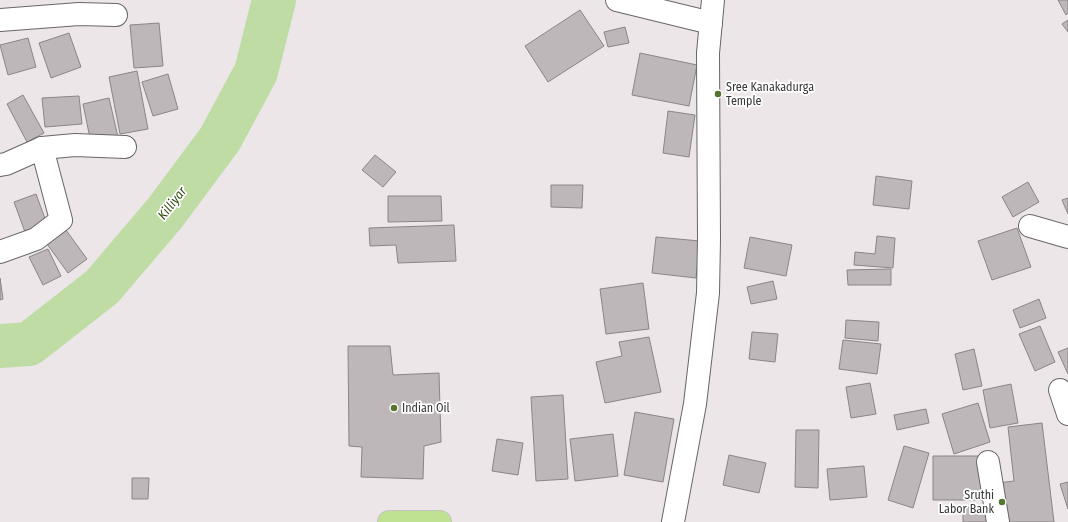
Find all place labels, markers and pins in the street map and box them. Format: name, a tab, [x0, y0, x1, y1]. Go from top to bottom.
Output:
place label: Sree Kanakadurga Temple	[726, 80, 814, 108]
marker: Sree Kanakadurga Temple	[713, 89, 723, 99]
place label: Indian Oil	[402, 401, 450, 415]
marker: Indian Oil	[389, 403, 399, 413]
place label: Sruthi Labor Bank	[939, 488, 994, 516]
marker: Sruthi Labor Bank	[997, 497, 1007, 507]

